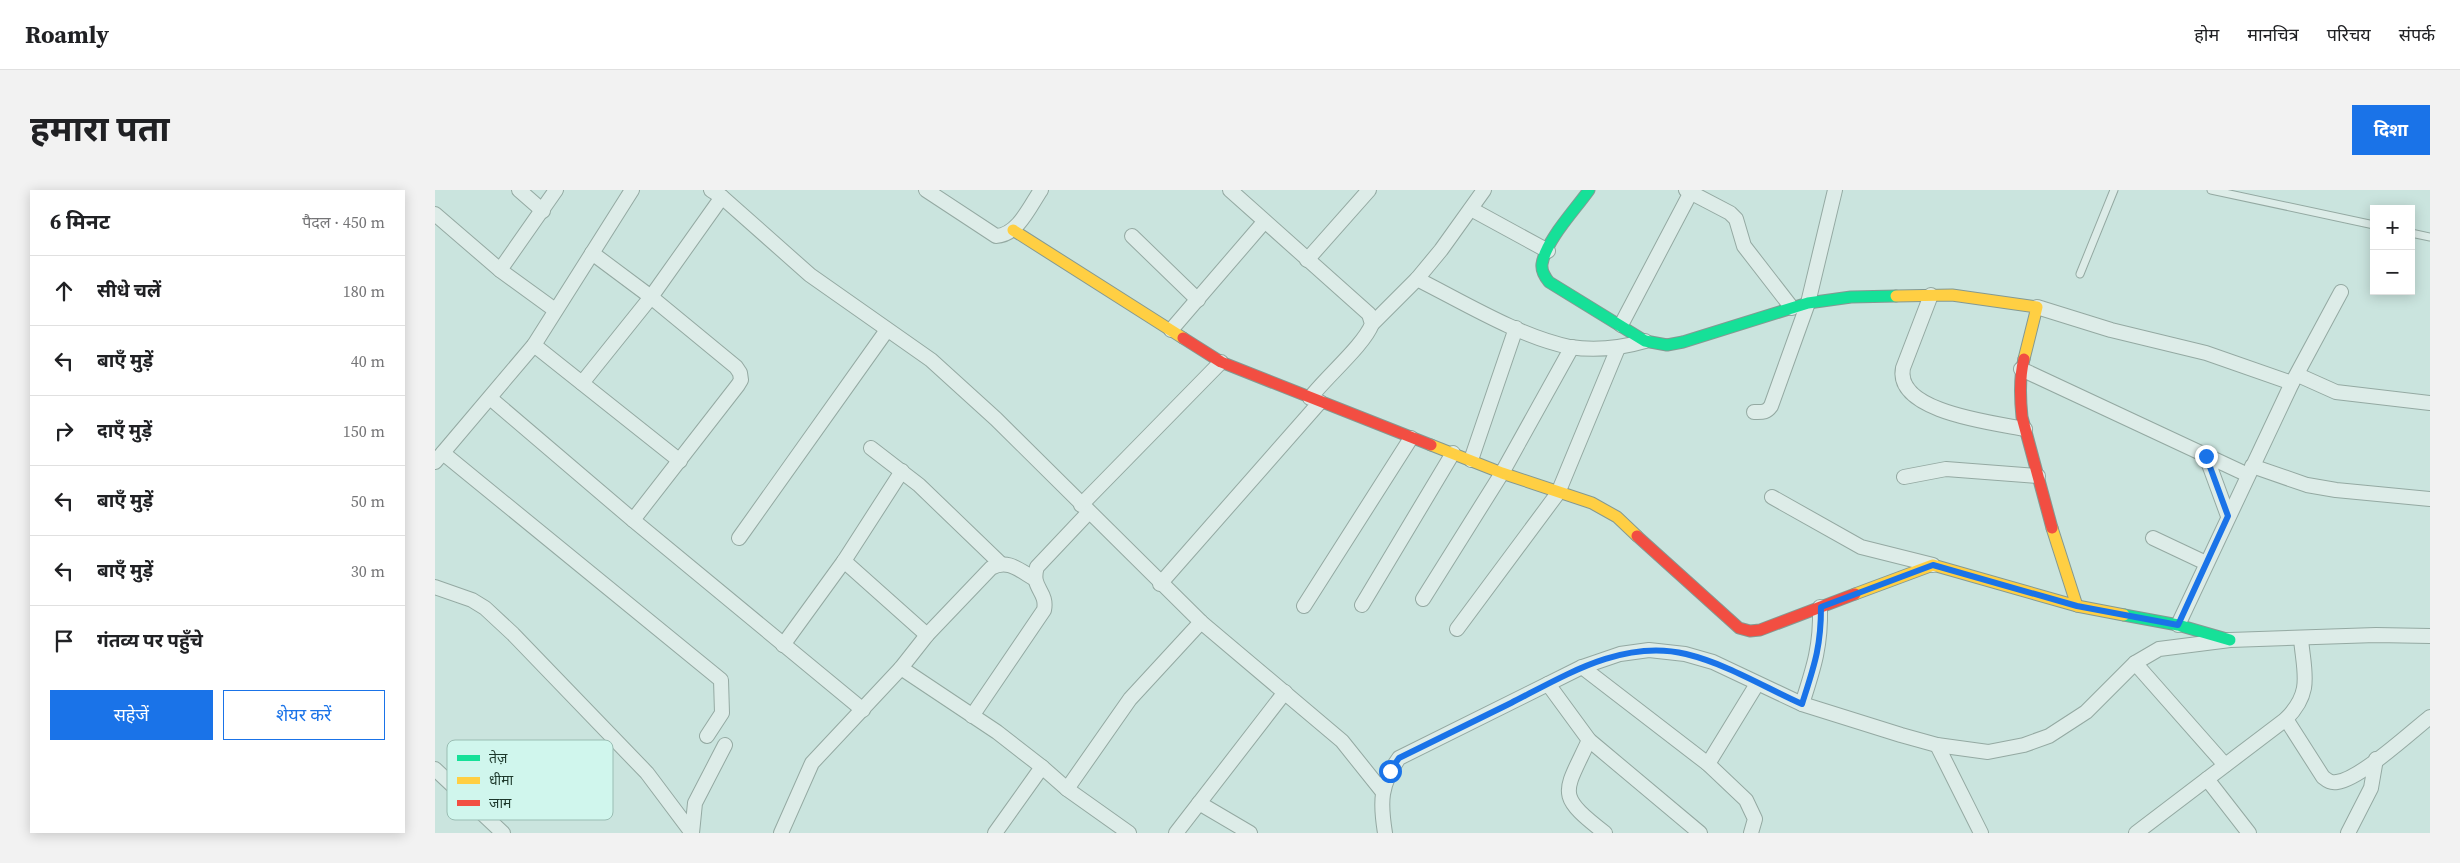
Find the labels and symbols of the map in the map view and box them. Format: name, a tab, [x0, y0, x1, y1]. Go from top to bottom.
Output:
route end	[2195, 445, 2218, 468]
legend	[447, 740, 613, 820]
text: तेज़	[489, 748, 508, 768]
route start	[1379, 760, 1402, 783]
text: धीमा	[489, 770, 514, 790]
text: जाम	[489, 793, 512, 813]

